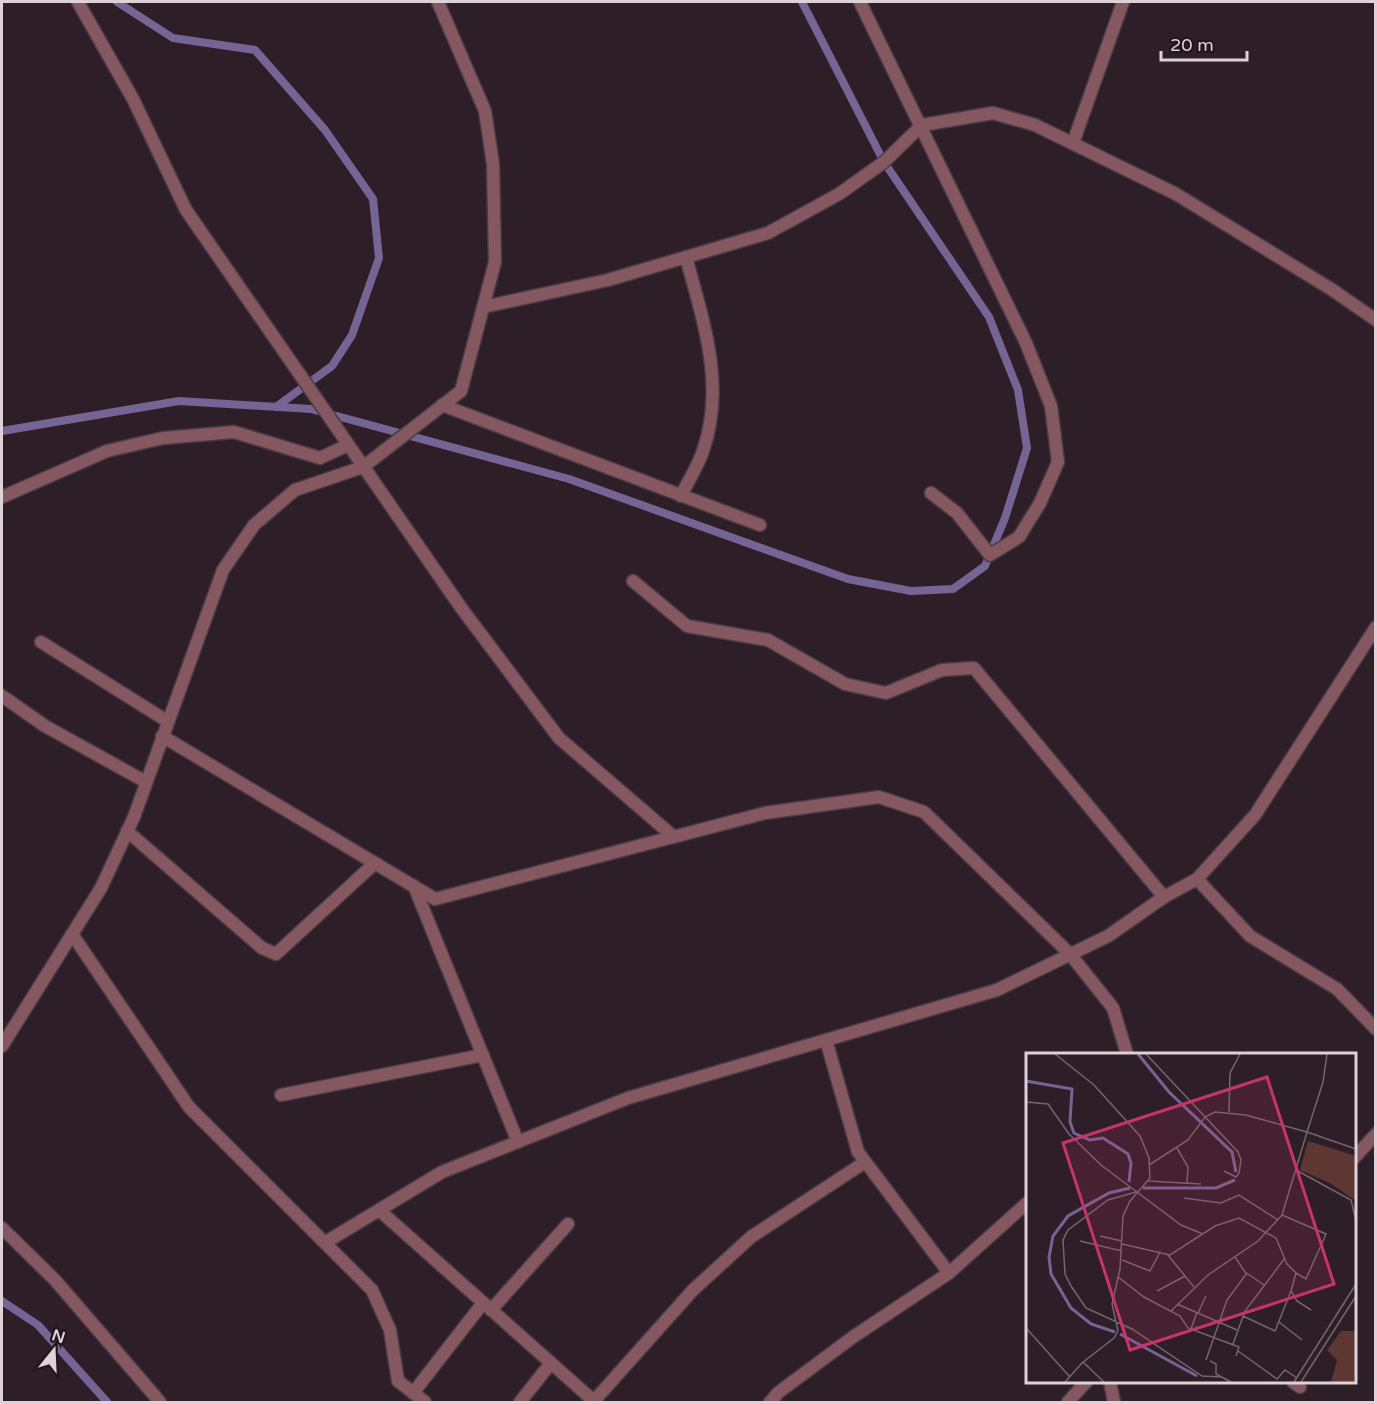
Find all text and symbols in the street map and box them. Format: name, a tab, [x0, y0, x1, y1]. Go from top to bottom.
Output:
scale bar	[1161, 24, 1246, 62]
text: 20 m	[1170, 34, 1214, 56]
inset map	[1026, 1053, 1356, 1383]
north arrow	[24, 1320, 84, 1380]
text: N	[49, 1325, 68, 1348]

